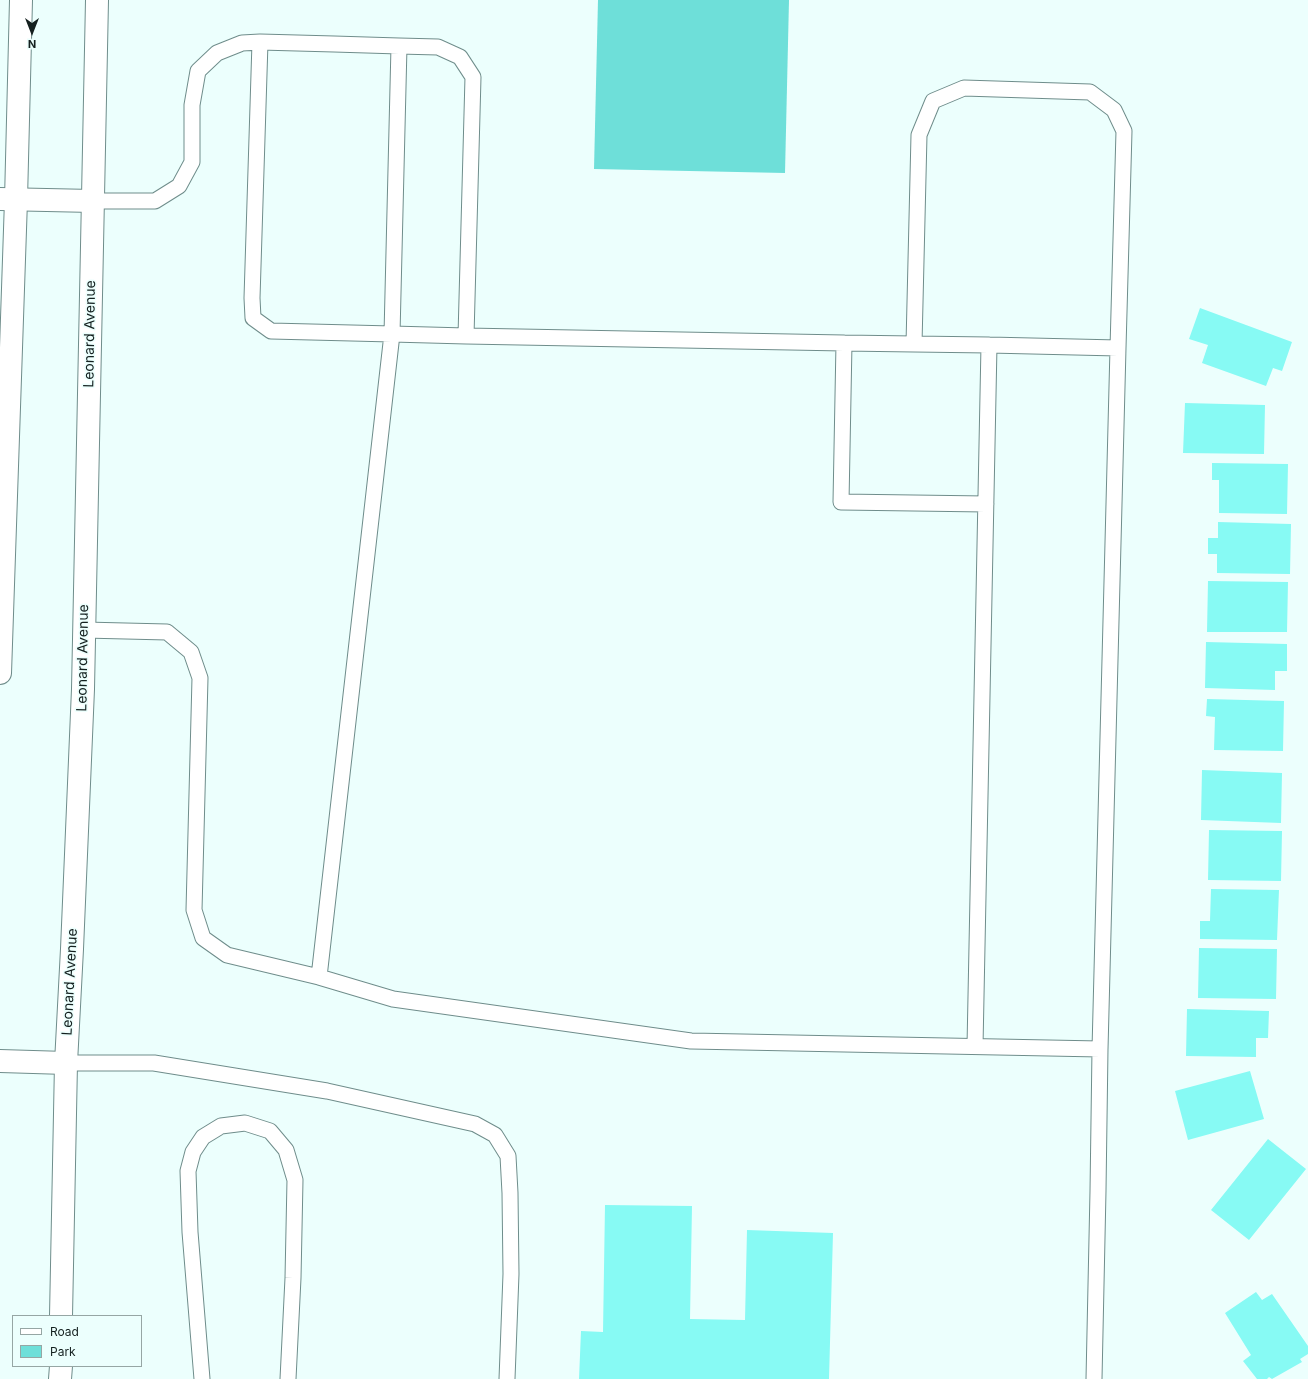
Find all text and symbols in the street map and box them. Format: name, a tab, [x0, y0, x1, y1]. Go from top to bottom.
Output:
north arrow	[12, 12, 52, 52]
text: N	[28, 37, 36, 51]
street label: Leonard Avenue	[81, 280, 99, 388]
street label: Leonard Avenue	[74, 604, 92, 712]
street label: Leonard Avenue	[59, 928, 81, 1036]
legend	[12, 1315, 142, 1367]
text: Road	[50, 1324, 79, 1339]
text: Park	[50, 1344, 76, 1359]

